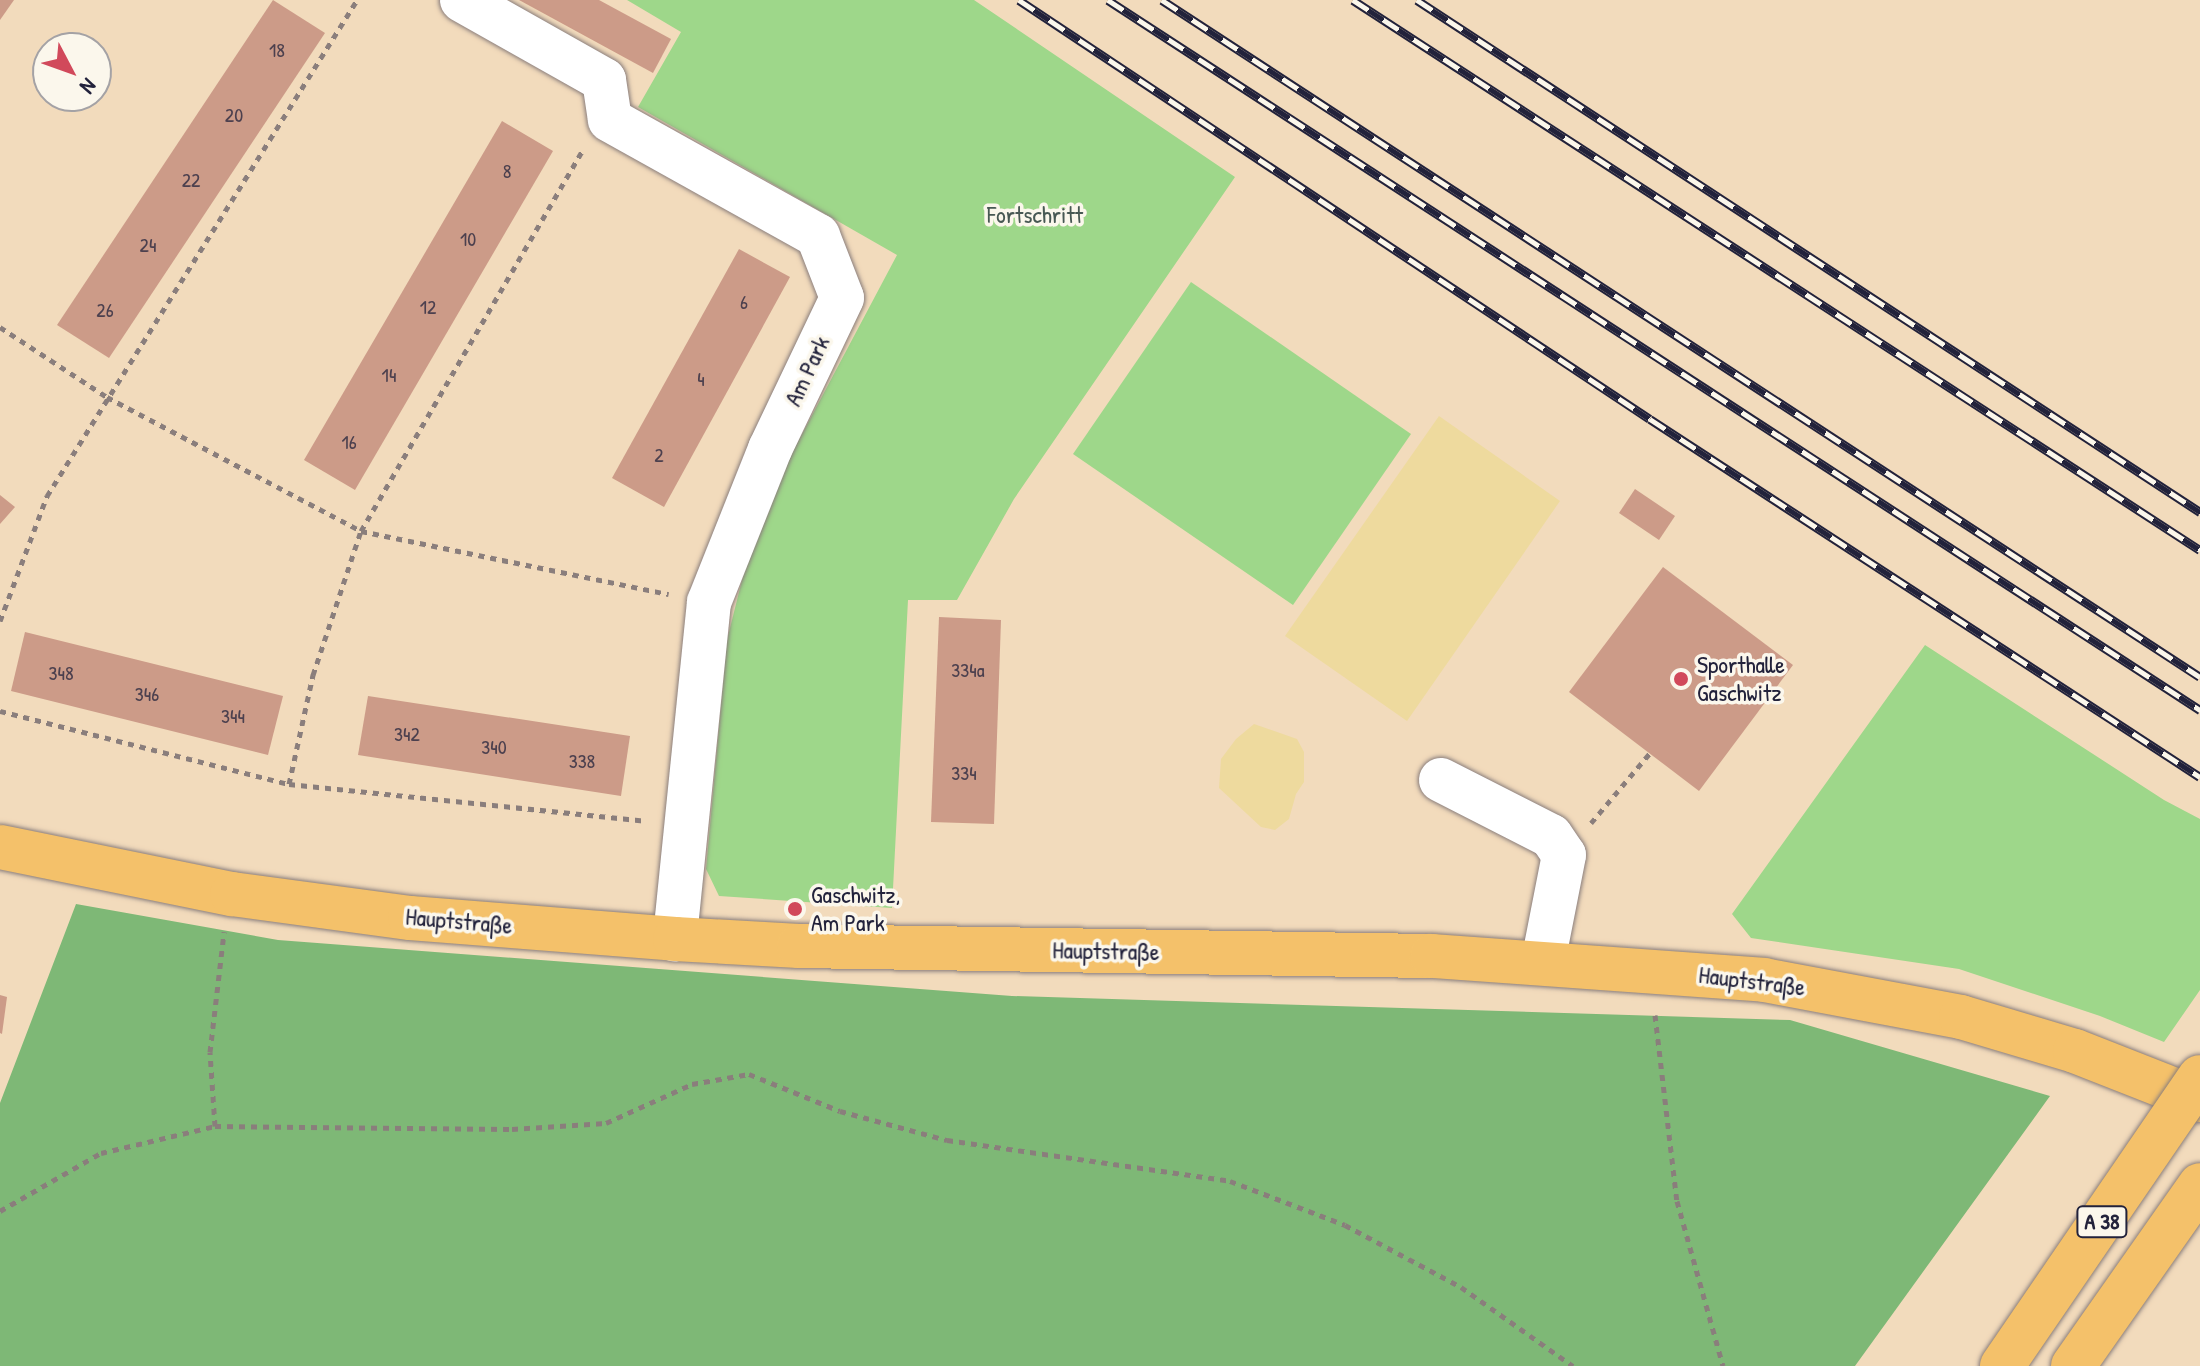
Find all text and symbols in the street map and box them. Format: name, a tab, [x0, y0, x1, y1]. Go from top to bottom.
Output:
north arrow	[32, 32, 112, 112]
house number: 18	[269, 37, 285, 61]
text: N	[73, 72, 104, 101]
house number: 20	[225, 102, 243, 126]
house number: 8	[503, 158, 511, 182]
house number: 22	[182, 167, 200, 191]
park label: Fortschritt	[987, 201, 1083, 229]
house number: 10	[460, 226, 476, 250]
house number: 24	[140, 232, 156, 256]
house number: 6	[740, 289, 748, 313]
house number: 12	[420, 294, 436, 318]
house number: 26	[96, 297, 114, 321]
street label: Am Park	[778, 332, 836, 410]
house number: 14	[382, 362, 396, 386]
house number: 4	[697, 366, 705, 390]
house number: 16	[341, 429, 357, 453]
house number: 2	[654, 442, 664, 466]
place label: Sporthalle Gaschwitz	[1697, 651, 1785, 707]
house number: 334a	[951, 657, 985, 681]
house number: 348	[48, 660, 74, 684]
marker: Sporthalle Gaschwitz	[1672, 670, 1690, 688]
house number: 346	[135, 681, 159, 705]
house number: 344	[221, 703, 245, 727]
house number: 342	[394, 721, 420, 745]
house number: 340	[481, 734, 507, 758]
house number: 338	[569, 748, 595, 772]
house number: 334	[951, 760, 977, 784]
place label: Gaschwitz, Am Park	[811, 881, 900, 937]
marker: Gaschwitz, Am Park	[786, 900, 804, 918]
street label: Hauptstraße	[404, 902, 514, 940]
street label: Hauptstraße	[1052, 936, 1160, 966]
street label: Hauptstraße	[1697, 960, 1807, 1002]
road number: A 38	[2076, 1204, 2128, 1240]

